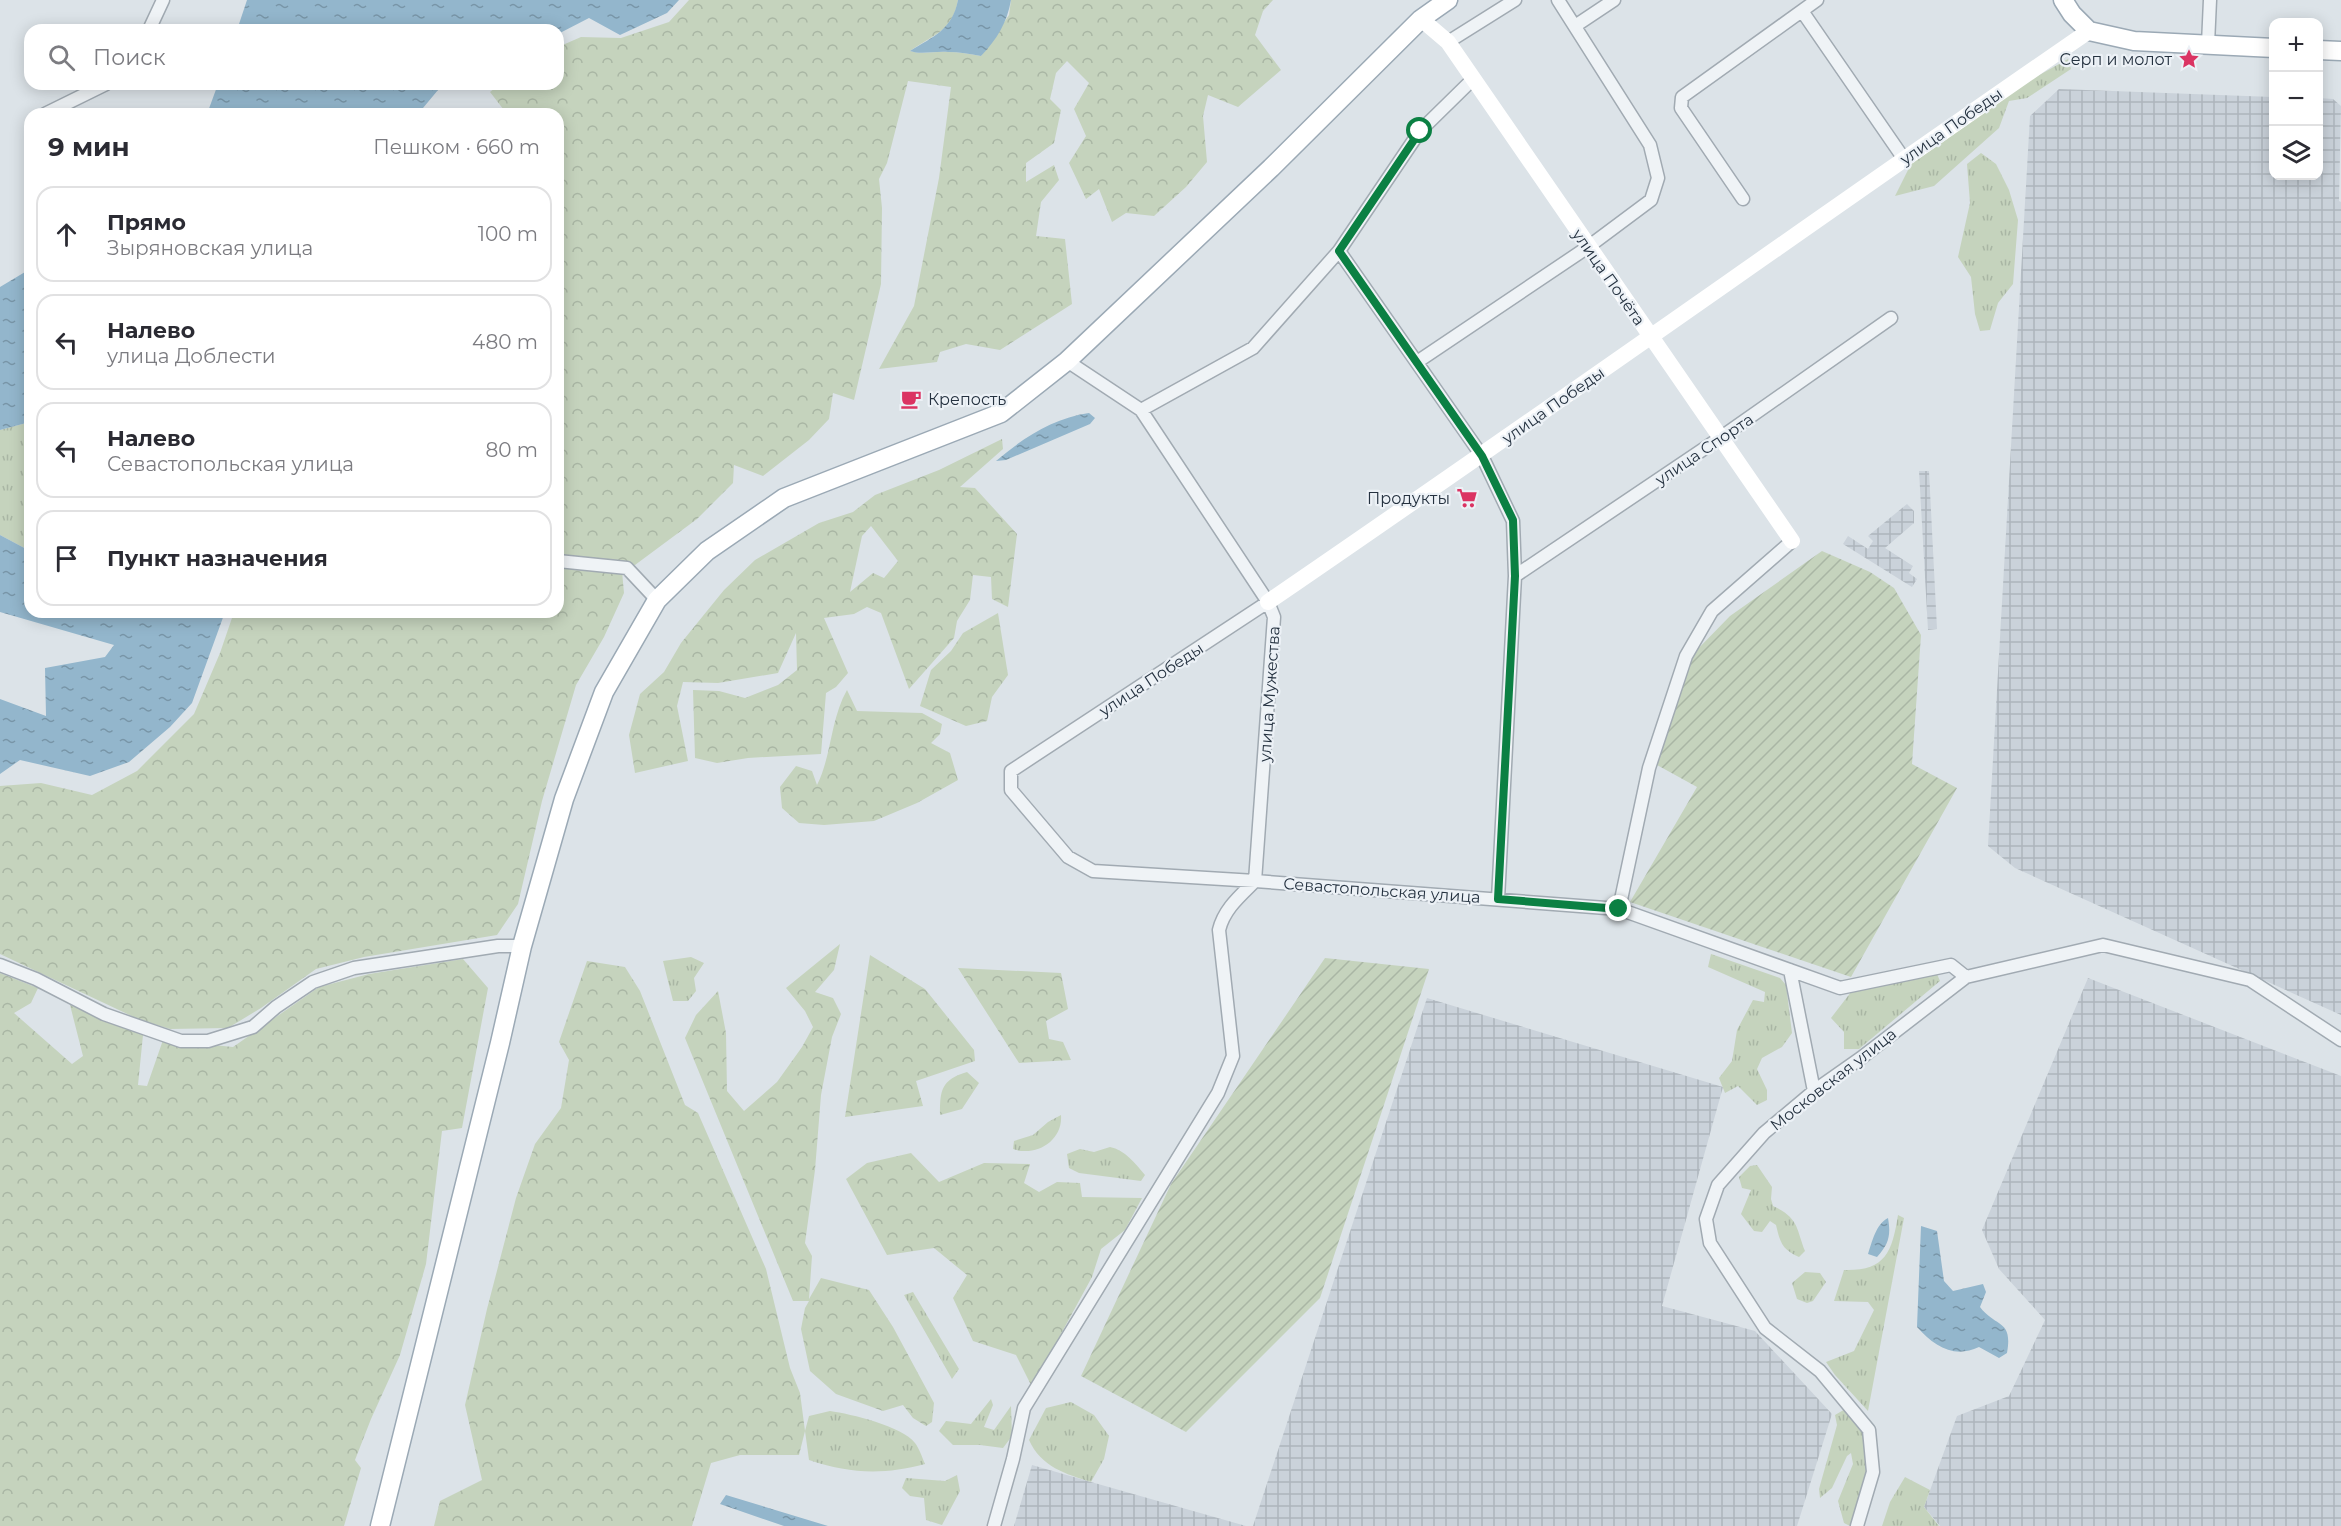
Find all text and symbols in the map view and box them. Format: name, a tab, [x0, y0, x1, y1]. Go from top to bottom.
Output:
map controls	[2269, 18, 2323, 180]
button: +	[2269, 18, 2323, 72]
search box	[24, 24, 564, 90]
icon: search	[45, 41, 78, 74]
text: Поиск	[93, 44, 165, 71]
place icon: Серп и молот	[2177, 47, 2201, 71]
place label: Серп и молот	[2060, 50, 2172, 69]
button: −	[2269, 72, 2323, 126]
street label: улица Победы	[1896, 84, 2006, 169]
route start	[1406, 117, 1432, 143]
button: layers	[2269, 126, 2323, 180]
text: 9 мин	[48, 131, 130, 163]
text: Пешком · 660 m	[373, 135, 540, 159]
text: Прямо	[107, 209, 186, 236]
icon: ahead	[50, 218, 83, 251]
text: 100 m	[478, 222, 538, 246]
street label: улица Почёта	[1568, 225, 1649, 329]
text: Зыряновская улица	[107, 236, 313, 260]
text: Налево	[107, 317, 195, 344]
icon: left	[50, 326, 83, 359]
text: 480 m	[472, 330, 538, 354]
text: улица Доблести	[107, 344, 275, 368]
street label: улица Победы	[1498, 363, 1608, 448]
cafe icon: Крепость	[899, 387, 923, 411]
place label: Крепость	[928, 390, 1006, 409]
street label: улица Спорта	[1651, 410, 1757, 490]
text: Налево	[107, 425, 195, 452]
icon: left	[50, 434, 83, 467]
text: 80 m	[486, 438, 538, 462]
text: Севастопольская улица	[107, 452, 354, 476]
supermarket icon: Продукты	[1455, 486, 1479, 510]
place label: Продукты	[1367, 489, 1450, 508]
icon: arrive	[50, 542, 83, 575]
text: Пункт назначения	[107, 545, 328, 572]
street label: улица Мужества	[1255, 625, 1284, 764]
street label: улица Победы	[1095, 639, 1207, 721]
street label: Севастопольская улица	[1283, 874, 1481, 907]
route end	[1605, 895, 1631, 921]
street label: Московская улица	[1766, 1024, 1900, 1135]

